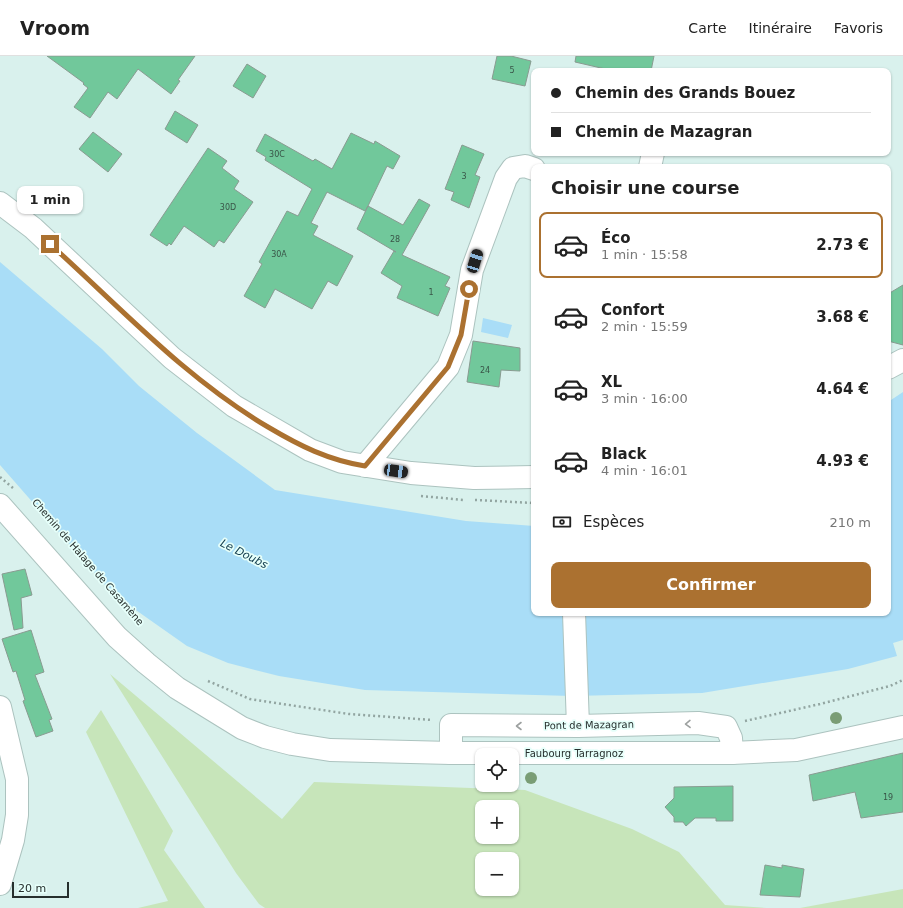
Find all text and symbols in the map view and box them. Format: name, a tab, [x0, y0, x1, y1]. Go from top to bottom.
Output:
text: Vroom	[20, 17, 90, 39]
text: Carte	[688, 20, 727, 36]
text: Itinéraire	[749, 20, 812, 36]
text: Favoris	[834, 20, 883, 36]
house number: 5	[509, 66, 515, 75]
text: Chemin des Grands Bouez	[575, 84, 795, 102]
text: Chemin de Mazagran	[575, 123, 753, 141]
house number: 30C	[269, 150, 285, 159]
house number: 3	[461, 172, 467, 181]
text: Choisir une course	[551, 177, 739, 198]
callout: 1 min	[17, 186, 83, 214]
text: 1 min	[30, 192, 70, 207]
house number: 30D	[220, 203, 236, 212]
icon: car	[553, 227, 589, 263]
text: Éco	[601, 229, 630, 247]
route end	[41, 235, 59, 253]
house number: 28	[390, 235, 400, 244]
text: 2.73 €	[816, 236, 869, 254]
text: 1 min · 15:58	[601, 247, 688, 262]
car	[466, 248, 484, 274]
house number: 30A	[271, 250, 287, 259]
route start	[460, 280, 478, 298]
house number: 1	[428, 288, 434, 297]
icon: car	[553, 299, 589, 335]
text: Confort	[601, 301, 664, 319]
text: 3.68 €	[816, 308, 869, 326]
text: 2 min · 15:59	[601, 319, 688, 334]
house number: 24	[480, 366, 490, 375]
icon: car	[553, 371, 589, 407]
text: XL	[601, 373, 622, 391]
text: 4.64 €	[816, 380, 869, 398]
text: 3 min · 16:00	[601, 391, 688, 406]
icon: car	[553, 443, 589, 479]
text: Black	[601, 445, 647, 463]
text: 4.93 €	[816, 452, 869, 470]
car	[383, 463, 409, 479]
text: 4 min · 16:01	[601, 463, 688, 478]
street label: Chemin de Halage de Casamène	[30, 497, 146, 627]
icon: cash	[551, 511, 573, 533]
text: Espèces	[583, 513, 644, 531]
text: 210 m	[829, 515, 871, 530]
water label: Le Doubs	[218, 537, 270, 572]
button: Confirmer	[551, 562, 871, 608]
street label: Pont de Mazagran	[544, 719, 634, 731]
one-way arrow	[685, 719, 691, 728]
one-way arrow	[516, 722, 522, 730]
map controls	[475, 748, 519, 896]
button: locate	[475, 748, 519, 792]
street label: Faubourg Tarragnoz	[525, 748, 623, 759]
house number: 19	[883, 793, 893, 802]
button: +	[475, 800, 519, 844]
button: −	[475, 852, 519, 896]
scale bar	[12, 880, 69, 899]
text: 20 m	[18, 882, 46, 895]

